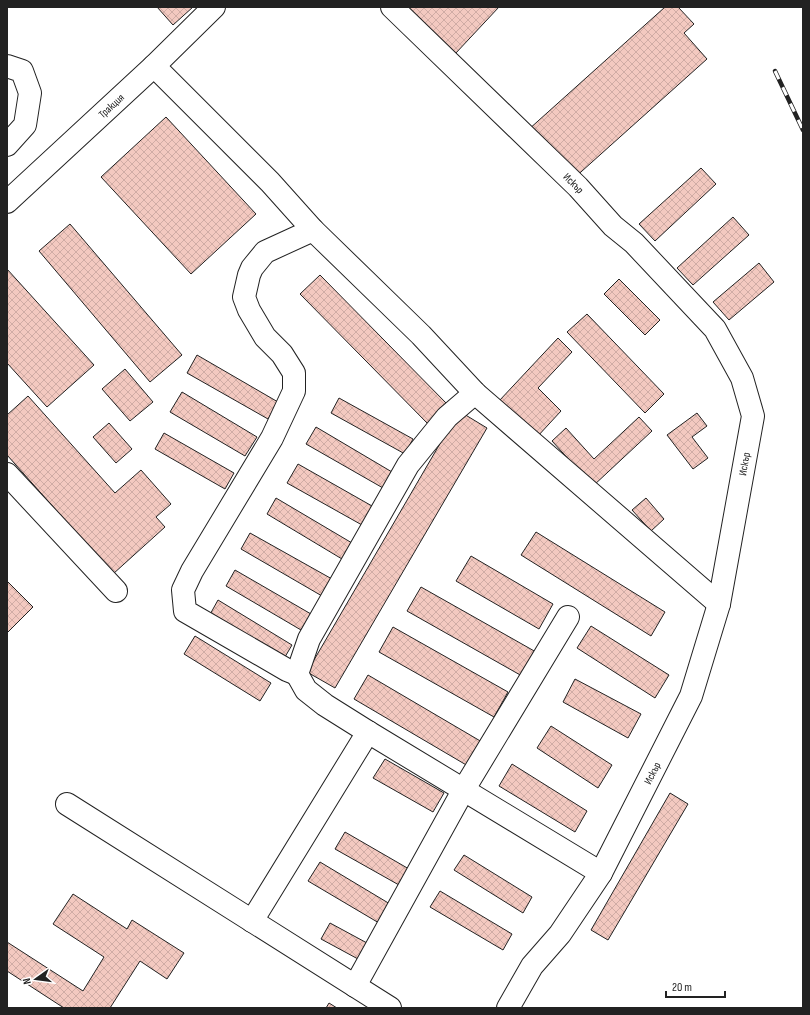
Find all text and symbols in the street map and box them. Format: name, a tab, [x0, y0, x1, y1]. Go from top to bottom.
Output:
street label: Тракция	[96, 91, 127, 121]
street label: Искър	[560, 170, 586, 196]
street label: Искър	[736, 451, 753, 477]
street label: Искър	[641, 760, 664, 787]
north arrow	[16, 959, 56, 999]
scale bar	[666, 973, 725, 999]
text: N	[20, 977, 34, 986]
text: 20 m	[672, 980, 692, 995]

